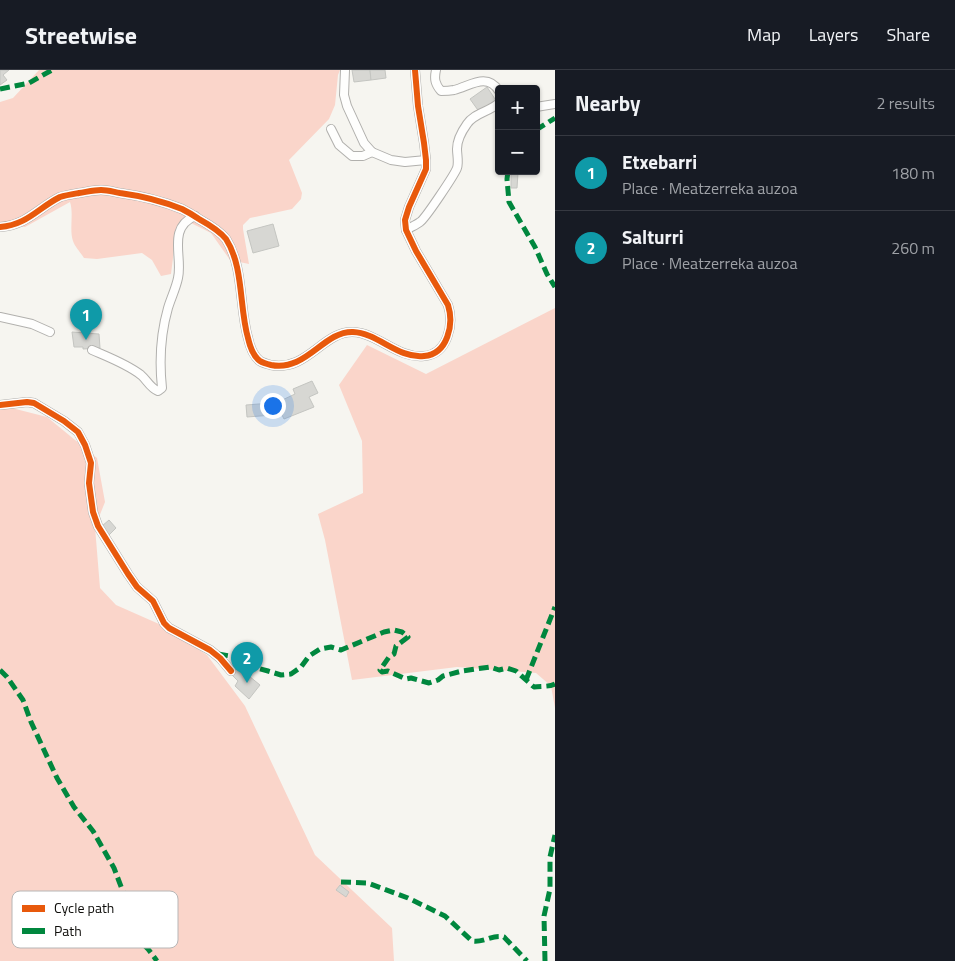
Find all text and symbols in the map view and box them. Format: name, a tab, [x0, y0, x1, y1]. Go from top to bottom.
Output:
text: Streetwise	[25, 17, 137, 53]
text: Map	[747, 21, 781, 48]
text: Layers	[809, 21, 858, 48]
text: Share	[886, 21, 930, 48]
map controls	[495, 85, 540, 175]
button: +	[495, 85, 540, 130]
text: Nearby	[575, 87, 640, 119]
text: 2 results	[876, 91, 935, 115]
button: −	[495, 130, 540, 175]
text: Etxebarri	[622, 147, 697, 176]
text: 1	[587, 161, 595, 185]
text: 180 m	[891, 161, 935, 185]
text: Place · Meatzerreka auzoa	[622, 176, 797, 200]
text: Salturri	[622, 222, 684, 251]
text: 2	[587, 236, 595, 260]
text: 260 m	[891, 236, 935, 260]
text: Place · Meatzerreka auzoa	[622, 251, 797, 275]
pin: 1	[70, 299, 102, 340]
your location	[260, 393, 286, 419]
pin: 2	[231, 642, 263, 683]
legend	[12, 891, 178, 948]
text: Cycle path	[54, 897, 114, 918]
text: Path	[54, 920, 82, 941]

